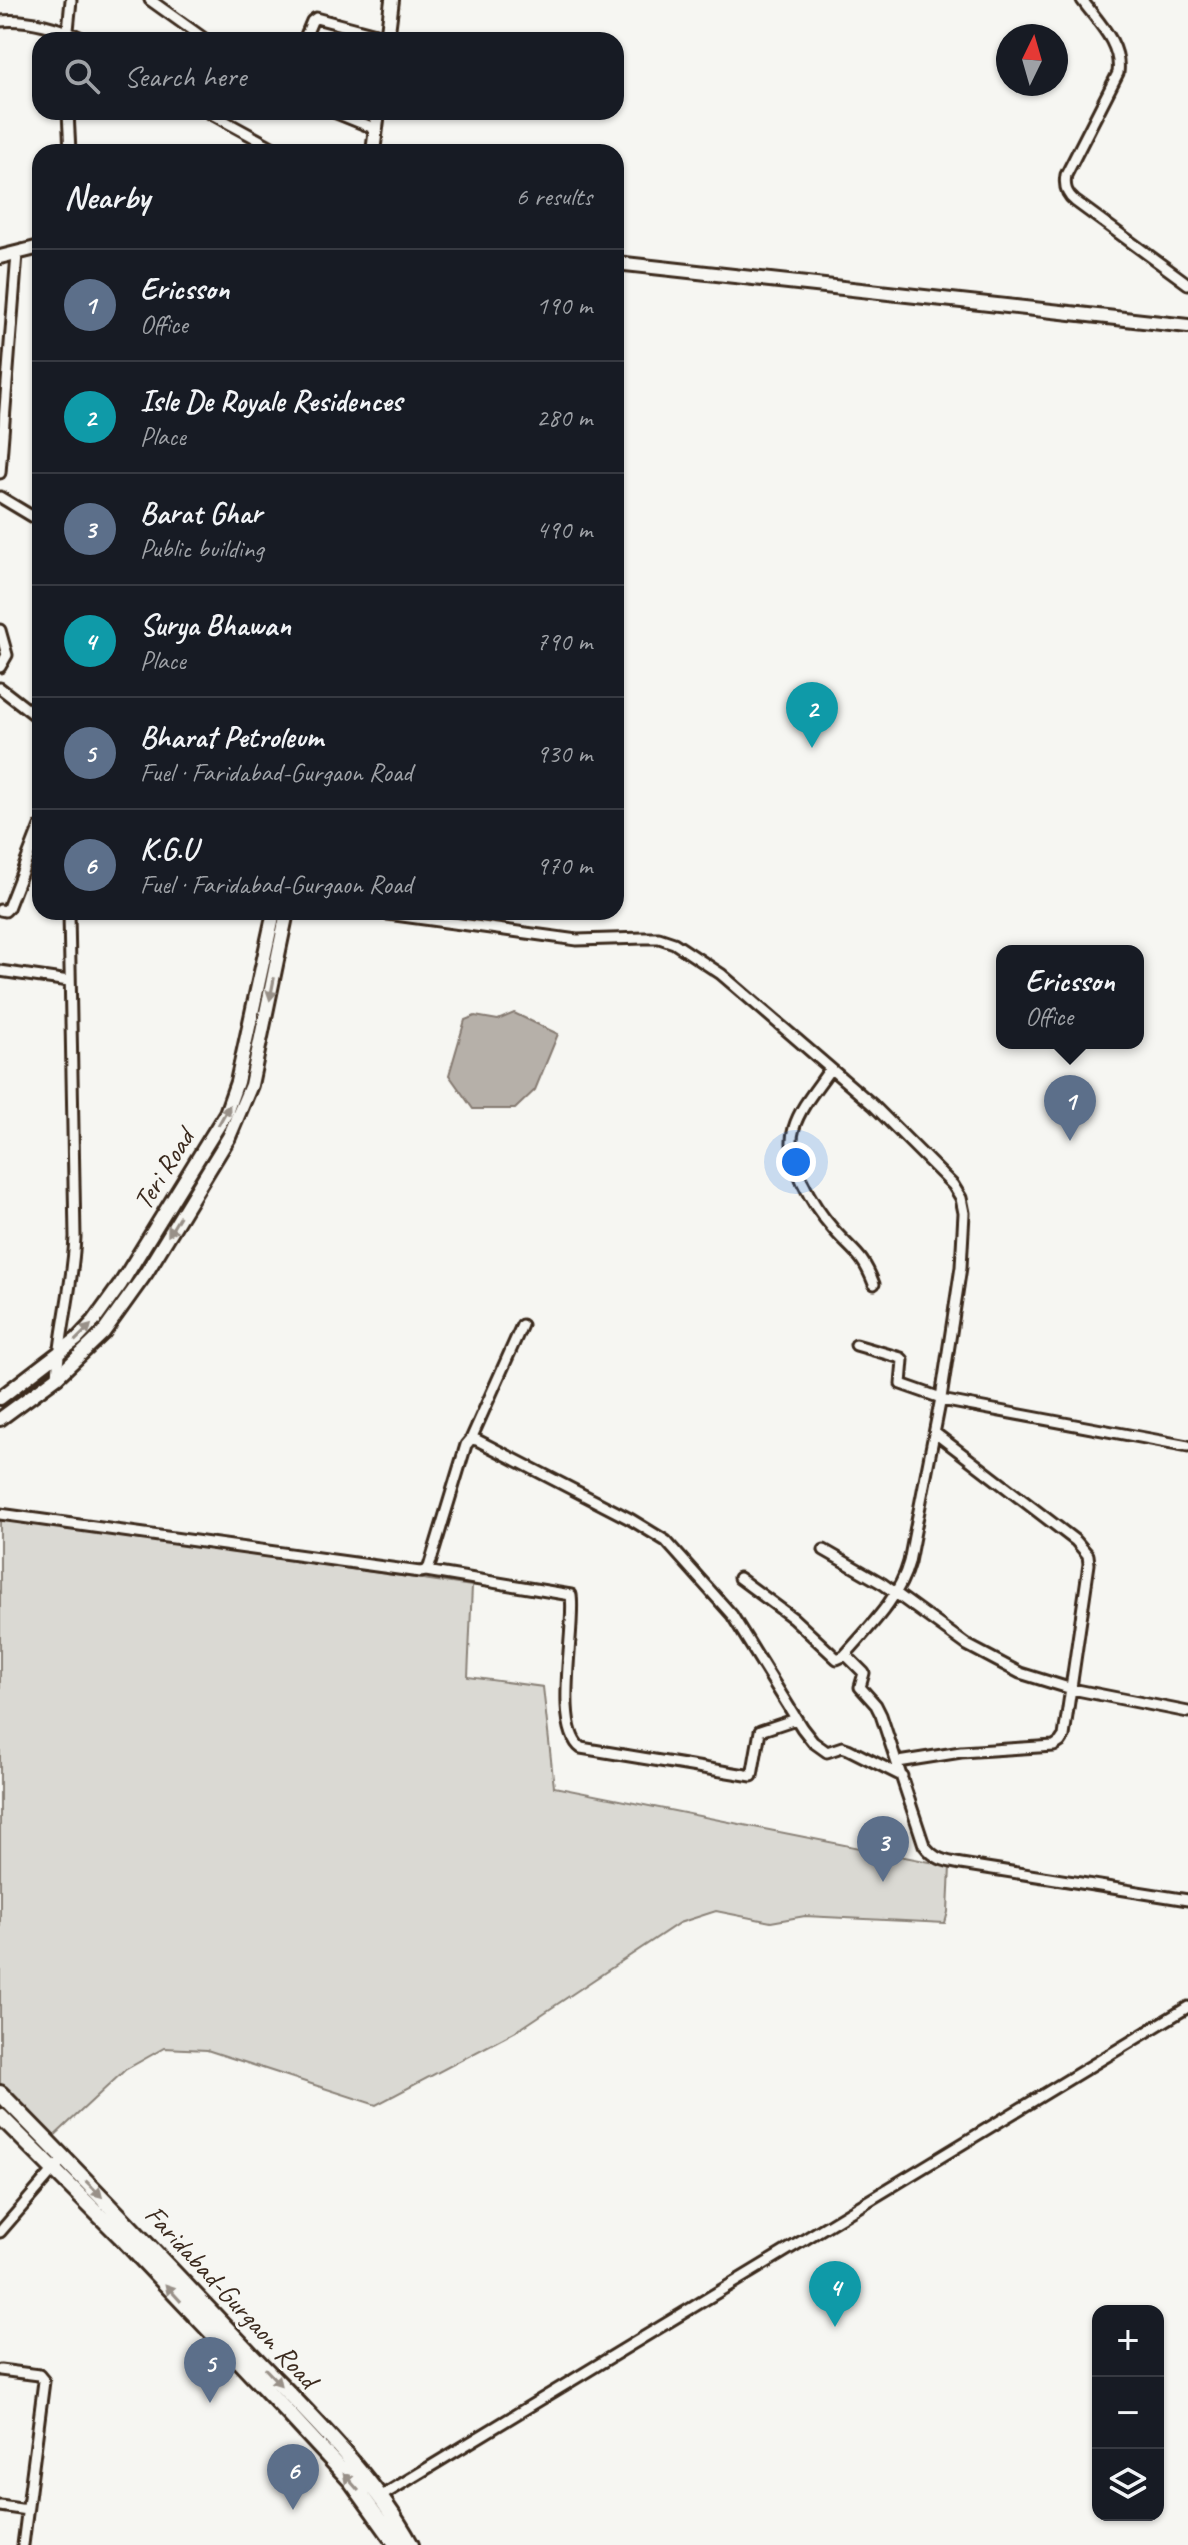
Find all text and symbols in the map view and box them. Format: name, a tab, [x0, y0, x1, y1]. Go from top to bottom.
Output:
north arrow	[996, 24, 1068, 96]
search box	[32, 32, 624, 120]
icon: search	[60, 54, 104, 98]
text: Search here	[124, 57, 246, 95]
text: Nearby	[64, 175, 150, 218]
text: 6 results	[516, 180, 592, 213]
text: Ericsson	[140, 270, 229, 308]
text: 1	[84, 289, 96, 322]
text: 190 m	[536, 289, 592, 322]
text: Office	[140, 308, 188, 341]
text: Isle De Royale Residences	[140, 382, 402, 420]
text: 2	[84, 401, 96, 434]
text: 280 m	[536, 401, 592, 434]
text: Place	[140, 420, 186, 453]
text: Barat Ghar	[140, 494, 262, 532]
text: 3	[84, 513, 96, 546]
text: 490 m	[536, 513, 592, 546]
text: Public building	[140, 532, 263, 565]
text: Surya Bhawan	[140, 606, 291, 644]
text: 4	[84, 625, 96, 658]
text: 790 m	[536, 625, 592, 658]
text: Place	[140, 644, 186, 677]
pin: 2	[786, 682, 838, 748]
text: Bharat Petroleum	[140, 718, 323, 756]
text: 5	[84, 737, 96, 770]
text: 930 m	[536, 737, 592, 770]
text: Fuel · Faridabad-Gurgaon Road	[140, 756, 412, 789]
text: K.G.U	[140, 830, 196, 868]
text: 6	[84, 849, 96, 882]
text: 970 m	[536, 849, 592, 882]
text: Fuel · Faridabad-Gurgaon Road	[140, 868, 412, 901]
popup	[996, 945, 1144, 1049]
text: Ericsson	[1025, 962, 1115, 1000]
one-way arrow	[266, 976, 278, 1001]
text: Office	[1025, 1000, 1073, 1033]
pin: 1	[1044, 1075, 1096, 1141]
one-way arrow	[217, 1104, 231, 1126]
street label: Teri Road	[125, 1119, 204, 1216]
your location	[776, 1142, 816, 1182]
one-way arrow	[167, 1215, 181, 1237]
one-way arrow	[73, 1324, 92, 1342]
pin: 3	[857, 1816, 909, 1882]
one-way arrow	[84, 2179, 103, 2198]
street label: Faridabad-Gurgaon Road	[138, 2197, 328, 2398]
pin: 4	[809, 2261, 861, 2327]
one-way arrow	[164, 2283, 182, 2303]
map controls	[1092, 2305, 1164, 2521]
button: +	[1092, 2305, 1164, 2377]
pin: 5	[184, 2337, 236, 2403]
one-way arrow	[264, 2368, 282, 2387]
button: −	[1092, 2377, 1164, 2449]
pin: 6	[267, 2444, 319, 2510]
button: layers	[1092, 2449, 1164, 2521]
one-way arrow	[343, 2473, 360, 2493]

